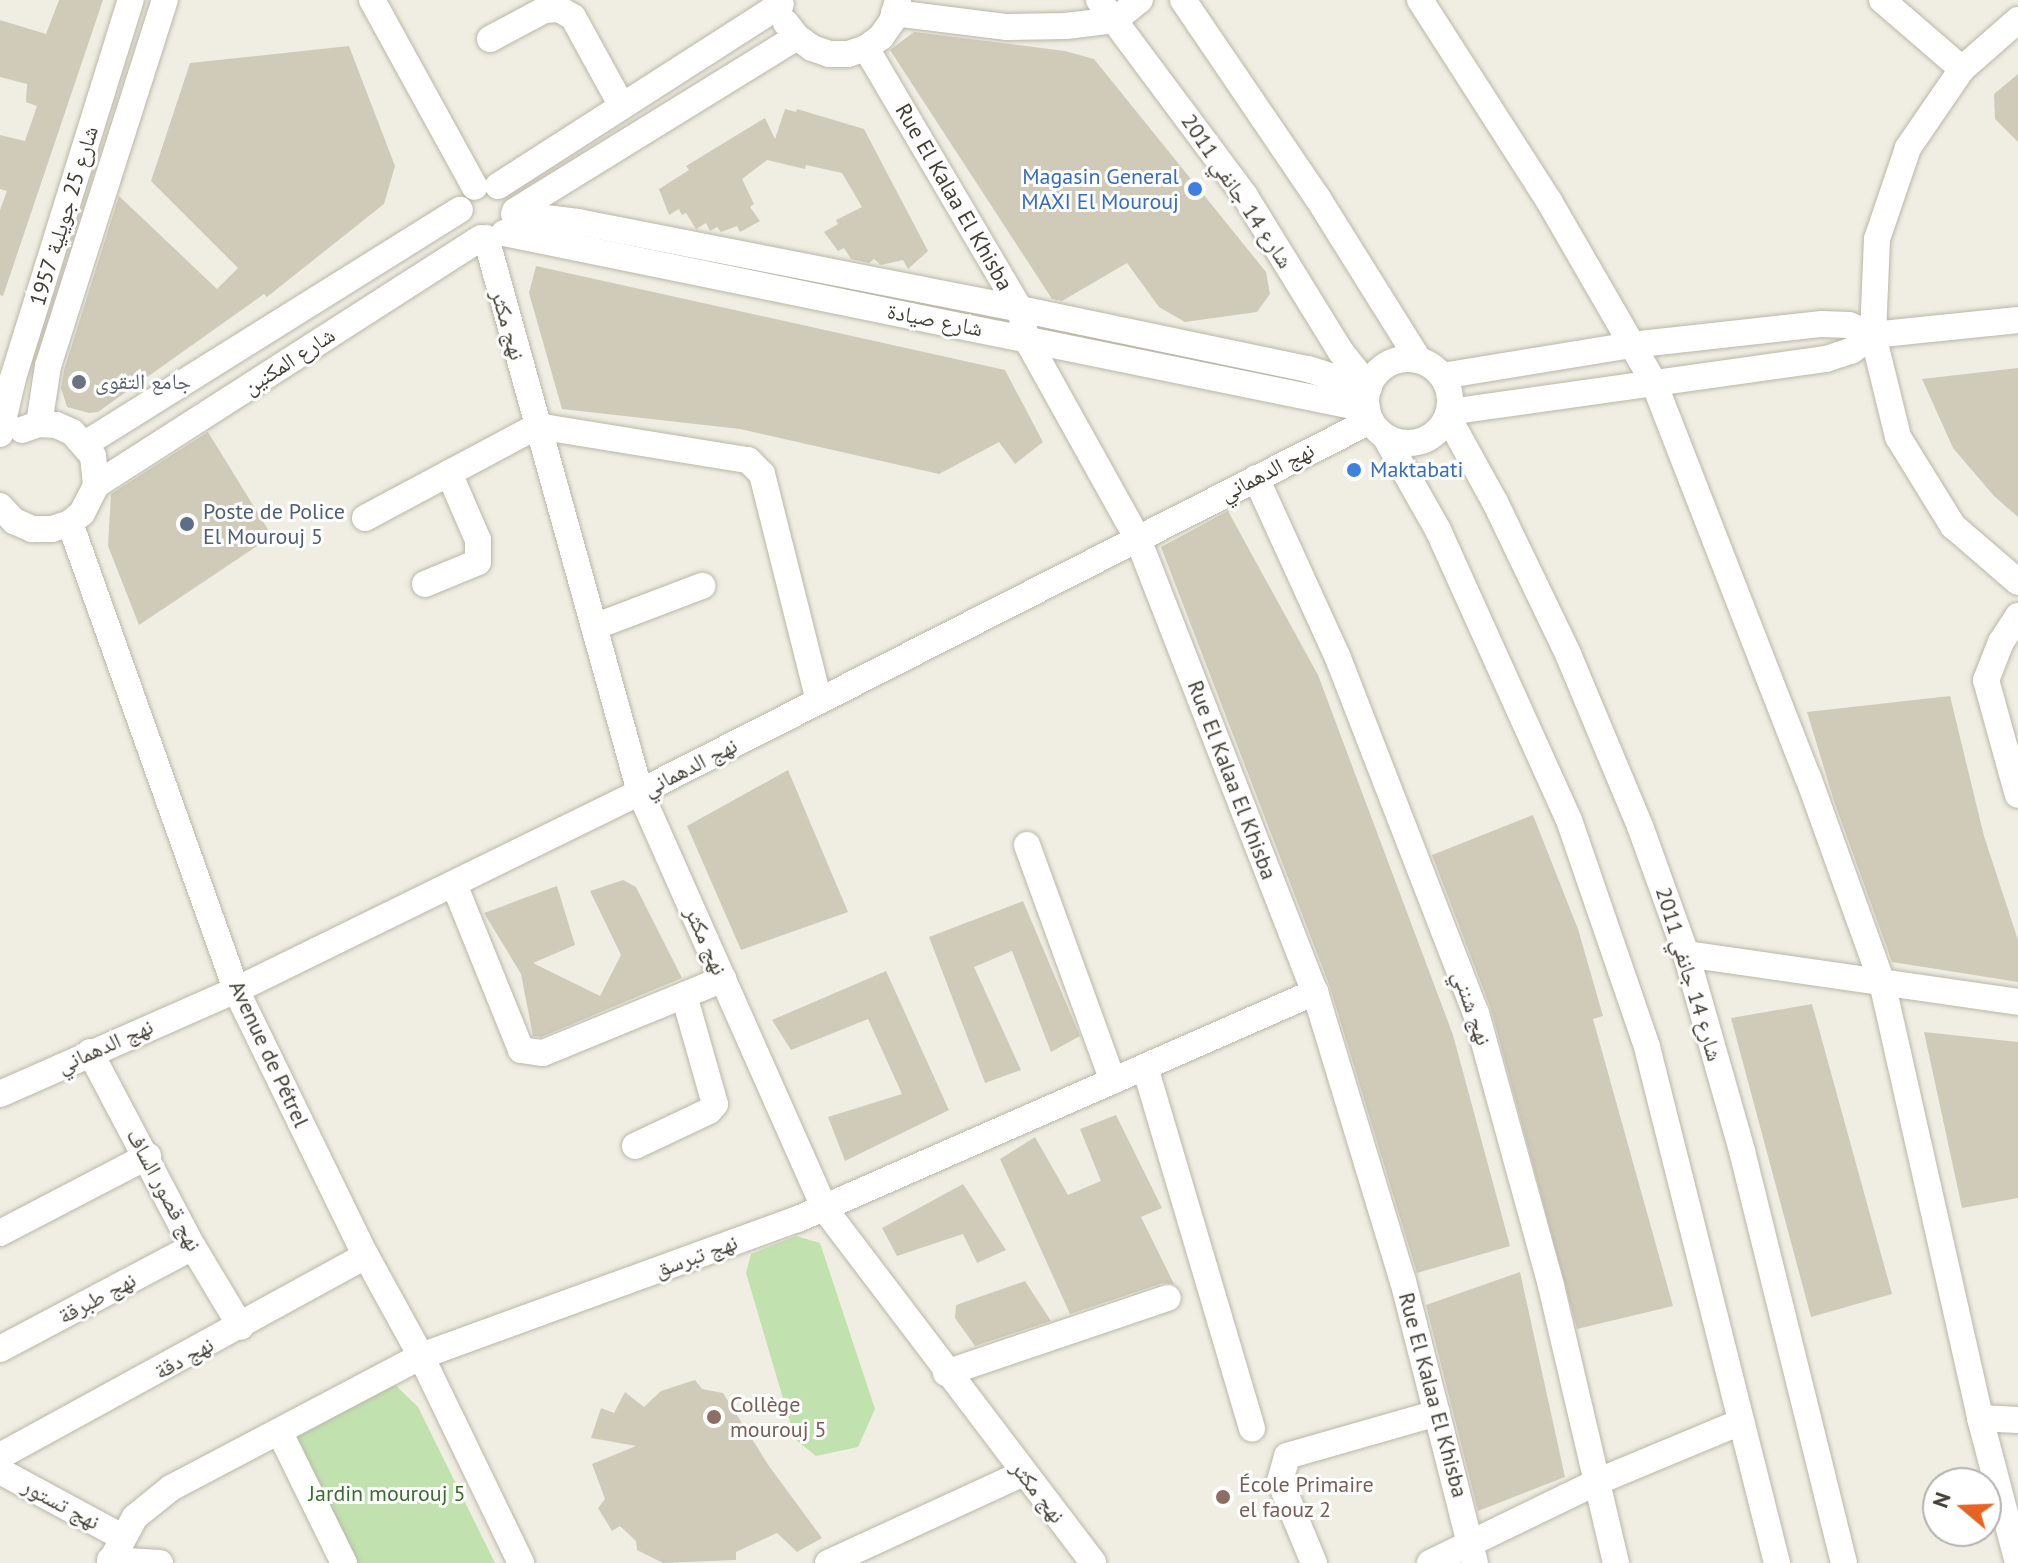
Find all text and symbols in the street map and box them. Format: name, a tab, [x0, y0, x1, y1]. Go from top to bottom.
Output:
street label: Rue El Kalaa El Khisba	[890, 99, 1018, 295]
street label: شارع 14 جانفي 2011	[1176, 109, 1298, 273]
street label: شارع 25 جويلية 1957	[24, 123, 104, 309]
place label: Magasin General MAXI El Mourouj	[1021, 163, 1179, 214]
marker: Magasin General MAXI El Mourouj	[1186, 180, 1204, 198]
street label: نهج مكثر	[485, 287, 531, 363]
street label: شارع صيادة	[885, 298, 985, 342]
street label: شارع المكنين	[238, 322, 340, 400]
place label: جامع التقوى	[95, 369, 191, 395]
marker: جامع التقوى	[70, 373, 88, 391]
street label: نهج الدهماني	[1215, 437, 1319, 507]
place label: Maktabati	[1370, 457, 1463, 483]
marker: Maktabati	[1345, 461, 1363, 479]
place label: Poste de Police El Mourouj 5	[203, 498, 345, 550]
marker: Poste de Police El Mourouj 5	[178, 515, 196, 533]
street label: Rue El Kalaa El Khisba	[1182, 677, 1282, 883]
street label: نهج الدهماني	[638, 732, 742, 802]
street label: شارع 14 جانفي 2011	[1650, 884, 1728, 1064]
street label: نهج مكثر	[679, 903, 733, 979]
street label: نهج شنني	[1447, 967, 1497, 1049]
street label: Avenue de Pétrel	[224, 977, 314, 1131]
street label: نهج الدهماني	[53, 1013, 157, 1079]
street label: نهج قصور الساف	[121, 1124, 207, 1256]
street label: نهج تبرسق	[651, 1229, 741, 1283]
street label: نهج طبرقة	[54, 1267, 140, 1329]
street label: Rue El Kalaa El Khisba	[1393, 1290, 1473, 1500]
street label: نهج دقة	[150, 1331, 218, 1385]
place label: Collège mourouj 5	[730, 1391, 826, 1442]
marker: Collège mourouj 5	[705, 1408, 723, 1426]
street label: نهج مكثر	[1005, 1456, 1071, 1528]
north arrow	[1922, 1467, 2002, 1547]
place label: École Primaire el faouz 2	[1239, 1471, 1374, 1522]
street label: نهج تستور	[18, 1473, 104, 1535]
park label: Jardin mourouj 5	[309, 1481, 465, 1507]
marker: École Primaire el faouz 2	[1214, 1488, 1232, 1506]
text: N	[1926, 1488, 1957, 1511]

